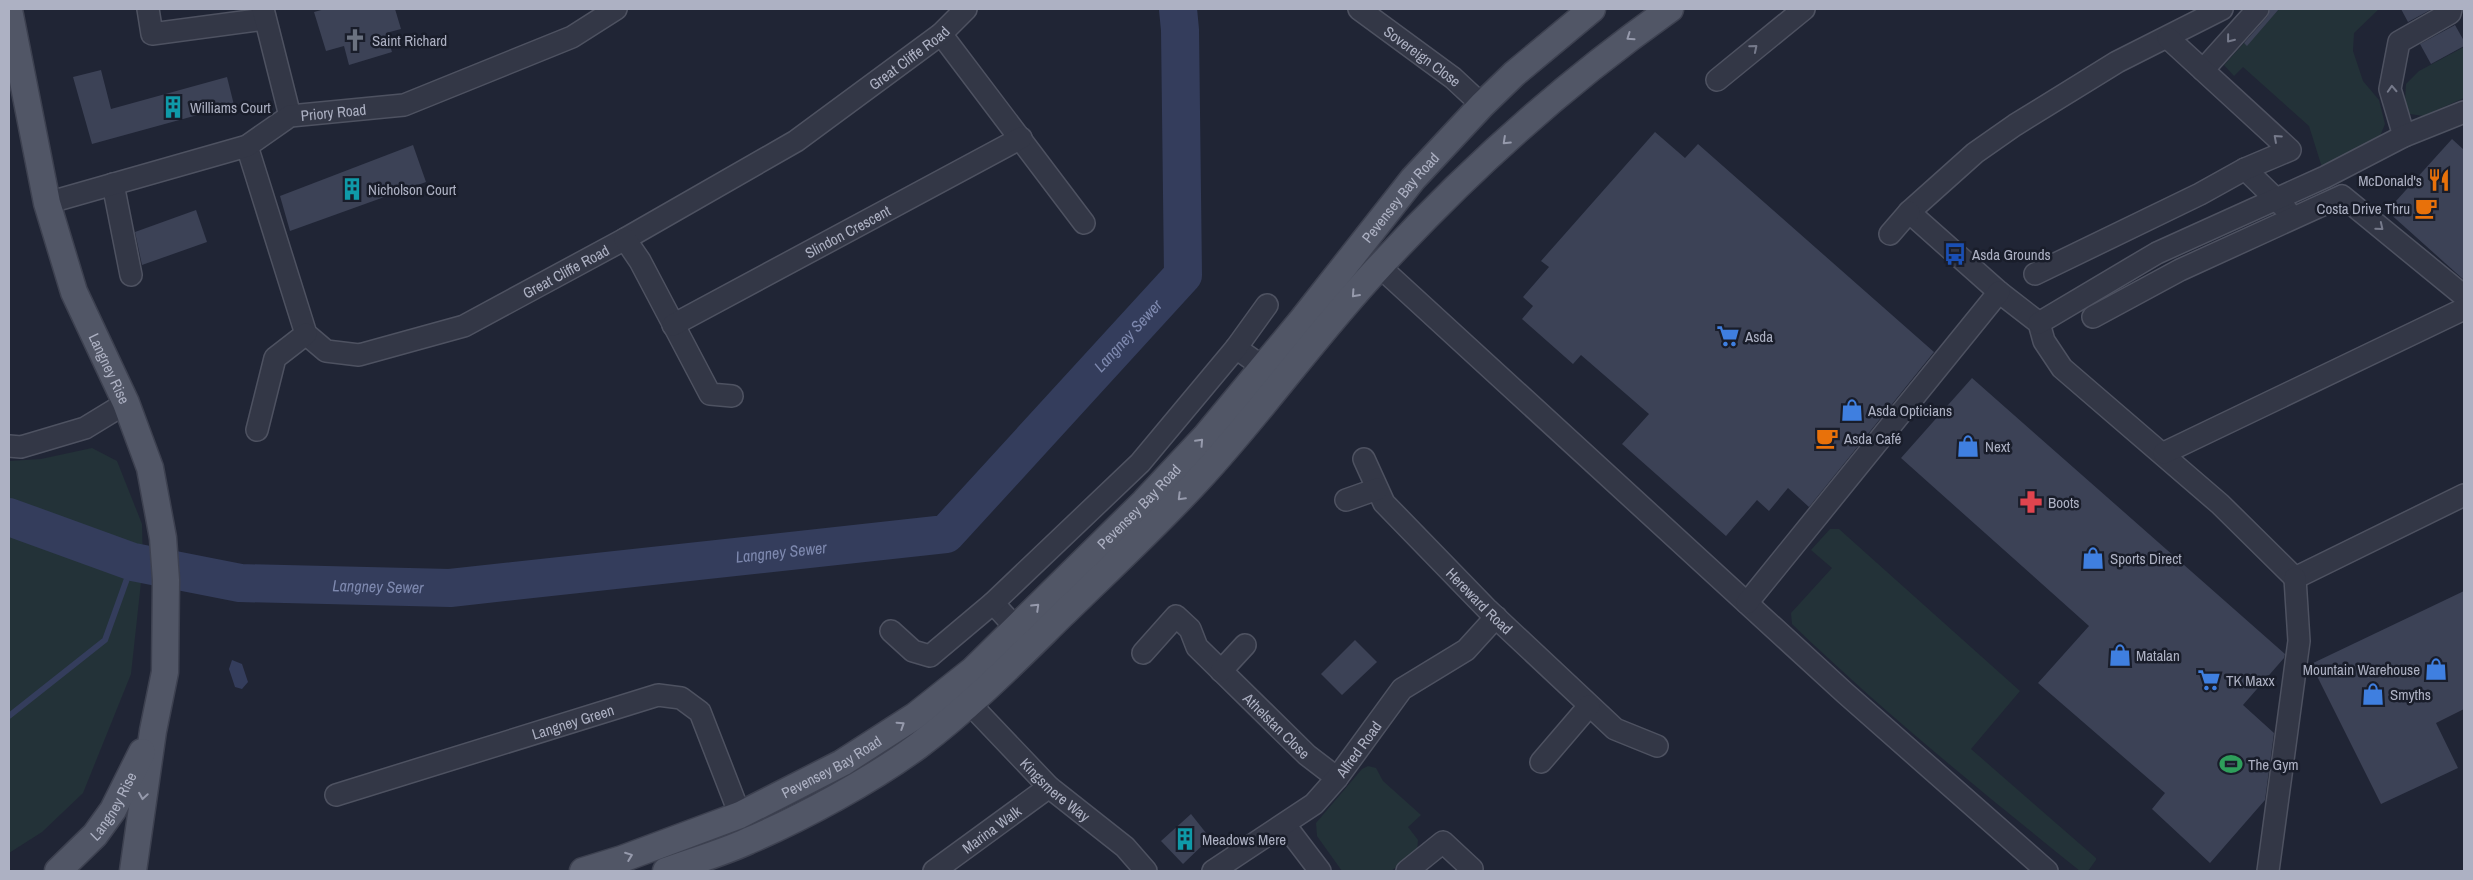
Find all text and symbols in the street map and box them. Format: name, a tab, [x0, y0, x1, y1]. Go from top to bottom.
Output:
street label: Sovereign Close	[1380, 20, 1466, 91]
street label: Great Cliffe Road	[864, 21, 954, 94]
church icon: Saint Richard	[342, 27, 368, 53]
place label: Saint Richard	[372, 30, 447, 51]
one-way arrow	[1627, 31, 1636, 40]
one-way arrow	[2227, 33, 2235, 42]
one-way arrow	[1748, 46, 1757, 54]
one-way arrow	[2387, 85, 2398, 93]
building icon: Williams Court	[160, 94, 186, 120]
place label: Williams Court	[190, 97, 271, 118]
street label: Priory Road	[300, 98, 367, 125]
one-way arrow	[1502, 135, 1511, 144]
one-way arrow	[2274, 135, 2283, 144]
street label: Pevensey Bay Road	[1356, 147, 1443, 247]
restaurant icon: McDonald's	[2426, 167, 2452, 193]
place label: McDonald's	[2358, 170, 2422, 191]
building icon: Nicholson Court	[339, 176, 365, 202]
place label: Nicholson Court	[368, 179, 457, 200]
cafe icon: Costa Drive Thru	[2413, 195, 2439, 221]
place label: Costa Drive Thru	[2317, 198, 2410, 219]
street label: Slindon Crescent	[801, 199, 894, 263]
one-way arrow	[2375, 222, 2384, 231]
street label: Great Cliffe Road	[519, 239, 613, 303]
bus stop icon: Asda Grounds	[1942, 241, 1968, 267]
place label: Asda Grounds	[1971, 244, 2051, 265]
one-way arrow	[1351, 288, 1360, 297]
water label: Langney Sewer	[1089, 294, 1167, 377]
supermarket icon: Asda	[1715, 323, 1741, 349]
place label: Asda	[1744, 326, 1773, 347]
street label: Langney Rise	[84, 329, 135, 407]
shop icon: Asda Opticians	[1839, 397, 1865, 423]
place label: Asda Opticians	[1867, 400, 1952, 421]
cafe icon: Asda Café	[1814, 425, 1840, 451]
place label: Asda Café	[1843, 428, 1902, 449]
shop icon: Next	[1955, 433, 1981, 459]
place label: Next	[1985, 436, 2011, 457]
one-way arrow	[1194, 439, 1203, 448]
street label: Pevensey Bay Road	[1092, 459, 1185, 553]
pharmacy icon: Boots	[2018, 489, 2044, 515]
one-way arrow	[1178, 491, 1187, 500]
place label: Boots	[2048, 492, 2079, 513]
water label: Langney Sewer	[734, 536, 828, 568]
shop icon: Sports Direct	[2080, 545, 2106, 571]
place label: Sports Direct	[2110, 548, 2182, 569]
street label: Hereward Road	[1442, 563, 1517, 639]
water label: Langney Sewer	[332, 574, 424, 598]
one-way arrow	[1030, 604, 1039, 613]
shop icon: Matalan	[2107, 642, 2133, 668]
place label: Matalan	[2136, 645, 2180, 666]
shop icon: Mountain Warehouse	[2423, 656, 2449, 682]
place label: Mountain Warehouse	[2303, 659, 2420, 680]
supermarket icon: TK Maxx	[2196, 667, 2222, 693]
place label: TK Maxx	[2226, 670, 2275, 691]
shop icon: Smyths	[2360, 681, 2386, 707]
place label: Smyths	[2390, 684, 2431, 705]
street label: Athelstan Close	[1238, 687, 1315, 763]
street label: Langney Green	[529, 699, 616, 744]
street label: Alfred Road	[1330, 716, 1386, 782]
one-way arrow	[895, 722, 904, 731]
street label: Pevensey Bay Road	[778, 730, 885, 803]
sports icon: The Gym	[2218, 751, 2244, 777]
street label: Kingsmere Way	[1016, 753, 1095, 827]
place label: The Gym	[2248, 754, 2299, 775]
street label: Langney Rise	[85, 768, 141, 845]
one-way arrow	[138, 792, 148, 800]
street label: Marina Walk	[957, 800, 1026, 858]
building icon: Meadows Mere	[1172, 826, 1198, 852]
place label: Meadows Mere	[1202, 829, 1286, 850]
one-way arrow	[624, 852, 633, 862]

